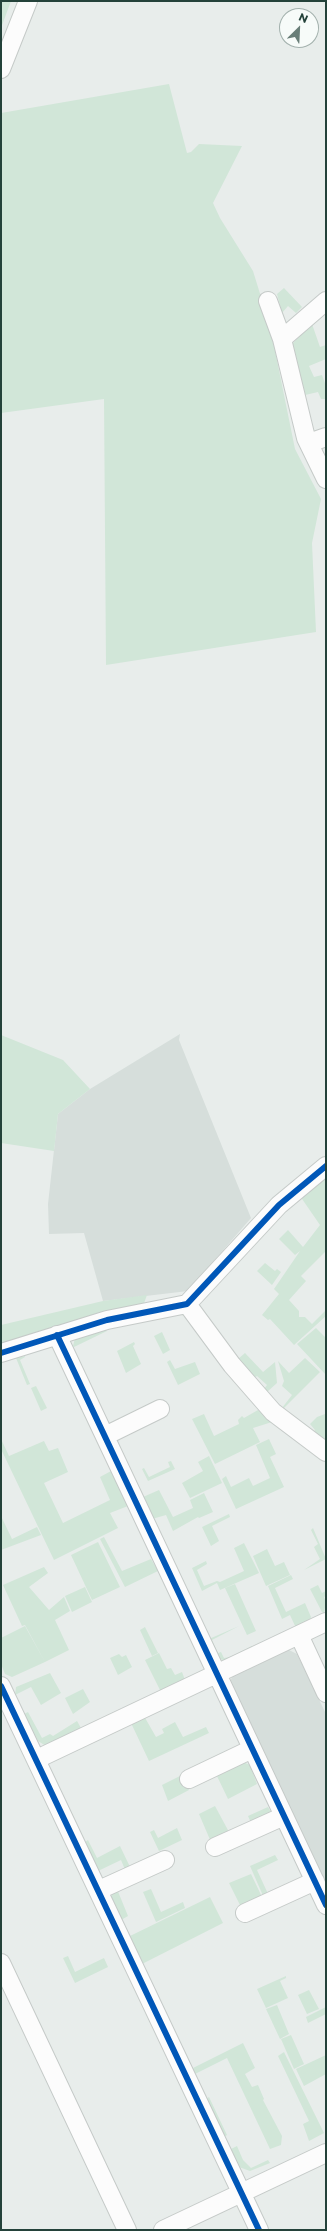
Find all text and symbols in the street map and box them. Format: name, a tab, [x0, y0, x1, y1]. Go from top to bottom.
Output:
north arrow	[279, 8, 319, 48]
text: N	[297, 10, 310, 26]

